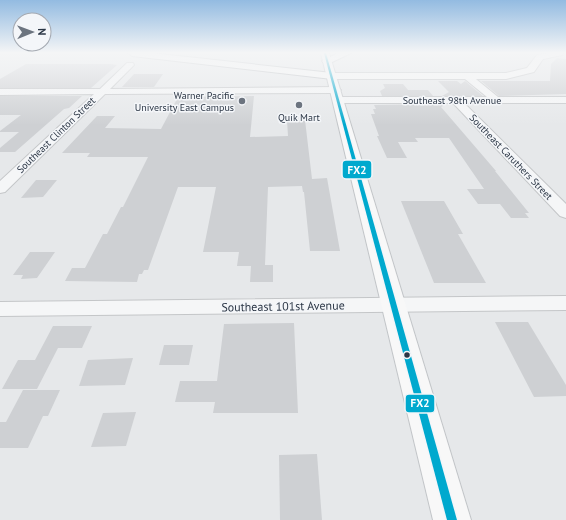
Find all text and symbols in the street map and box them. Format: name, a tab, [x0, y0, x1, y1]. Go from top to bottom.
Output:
north arrow	[12, 12, 52, 52]
text: N	[35, 28, 49, 36]
place label: Warner Pacific University East Campus	[135, 89, 234, 114]
street label: Southeast Clinton Street	[14, 94, 98, 176]
street label: Southeast 98th Avenue	[403, 94, 501, 107]
marker: Warner Pacific University East Campus	[237, 96, 247, 106]
marker: Quik Mart	[294, 100, 304, 110]
place label: Quik Mart	[278, 111, 321, 124]
street label: Southeast Caruthers Street	[467, 111, 556, 203]
line badge: FX2	[342, 160, 372, 179]
text: FX2	[348, 163, 366, 177]
street label: Southeast 101st Avenue	[221, 297, 345, 315]
unlabelled marker	[402, 350, 412, 360]
line badge: FX2	[405, 394, 435, 413]
text: FX2	[411, 396, 429, 410]

